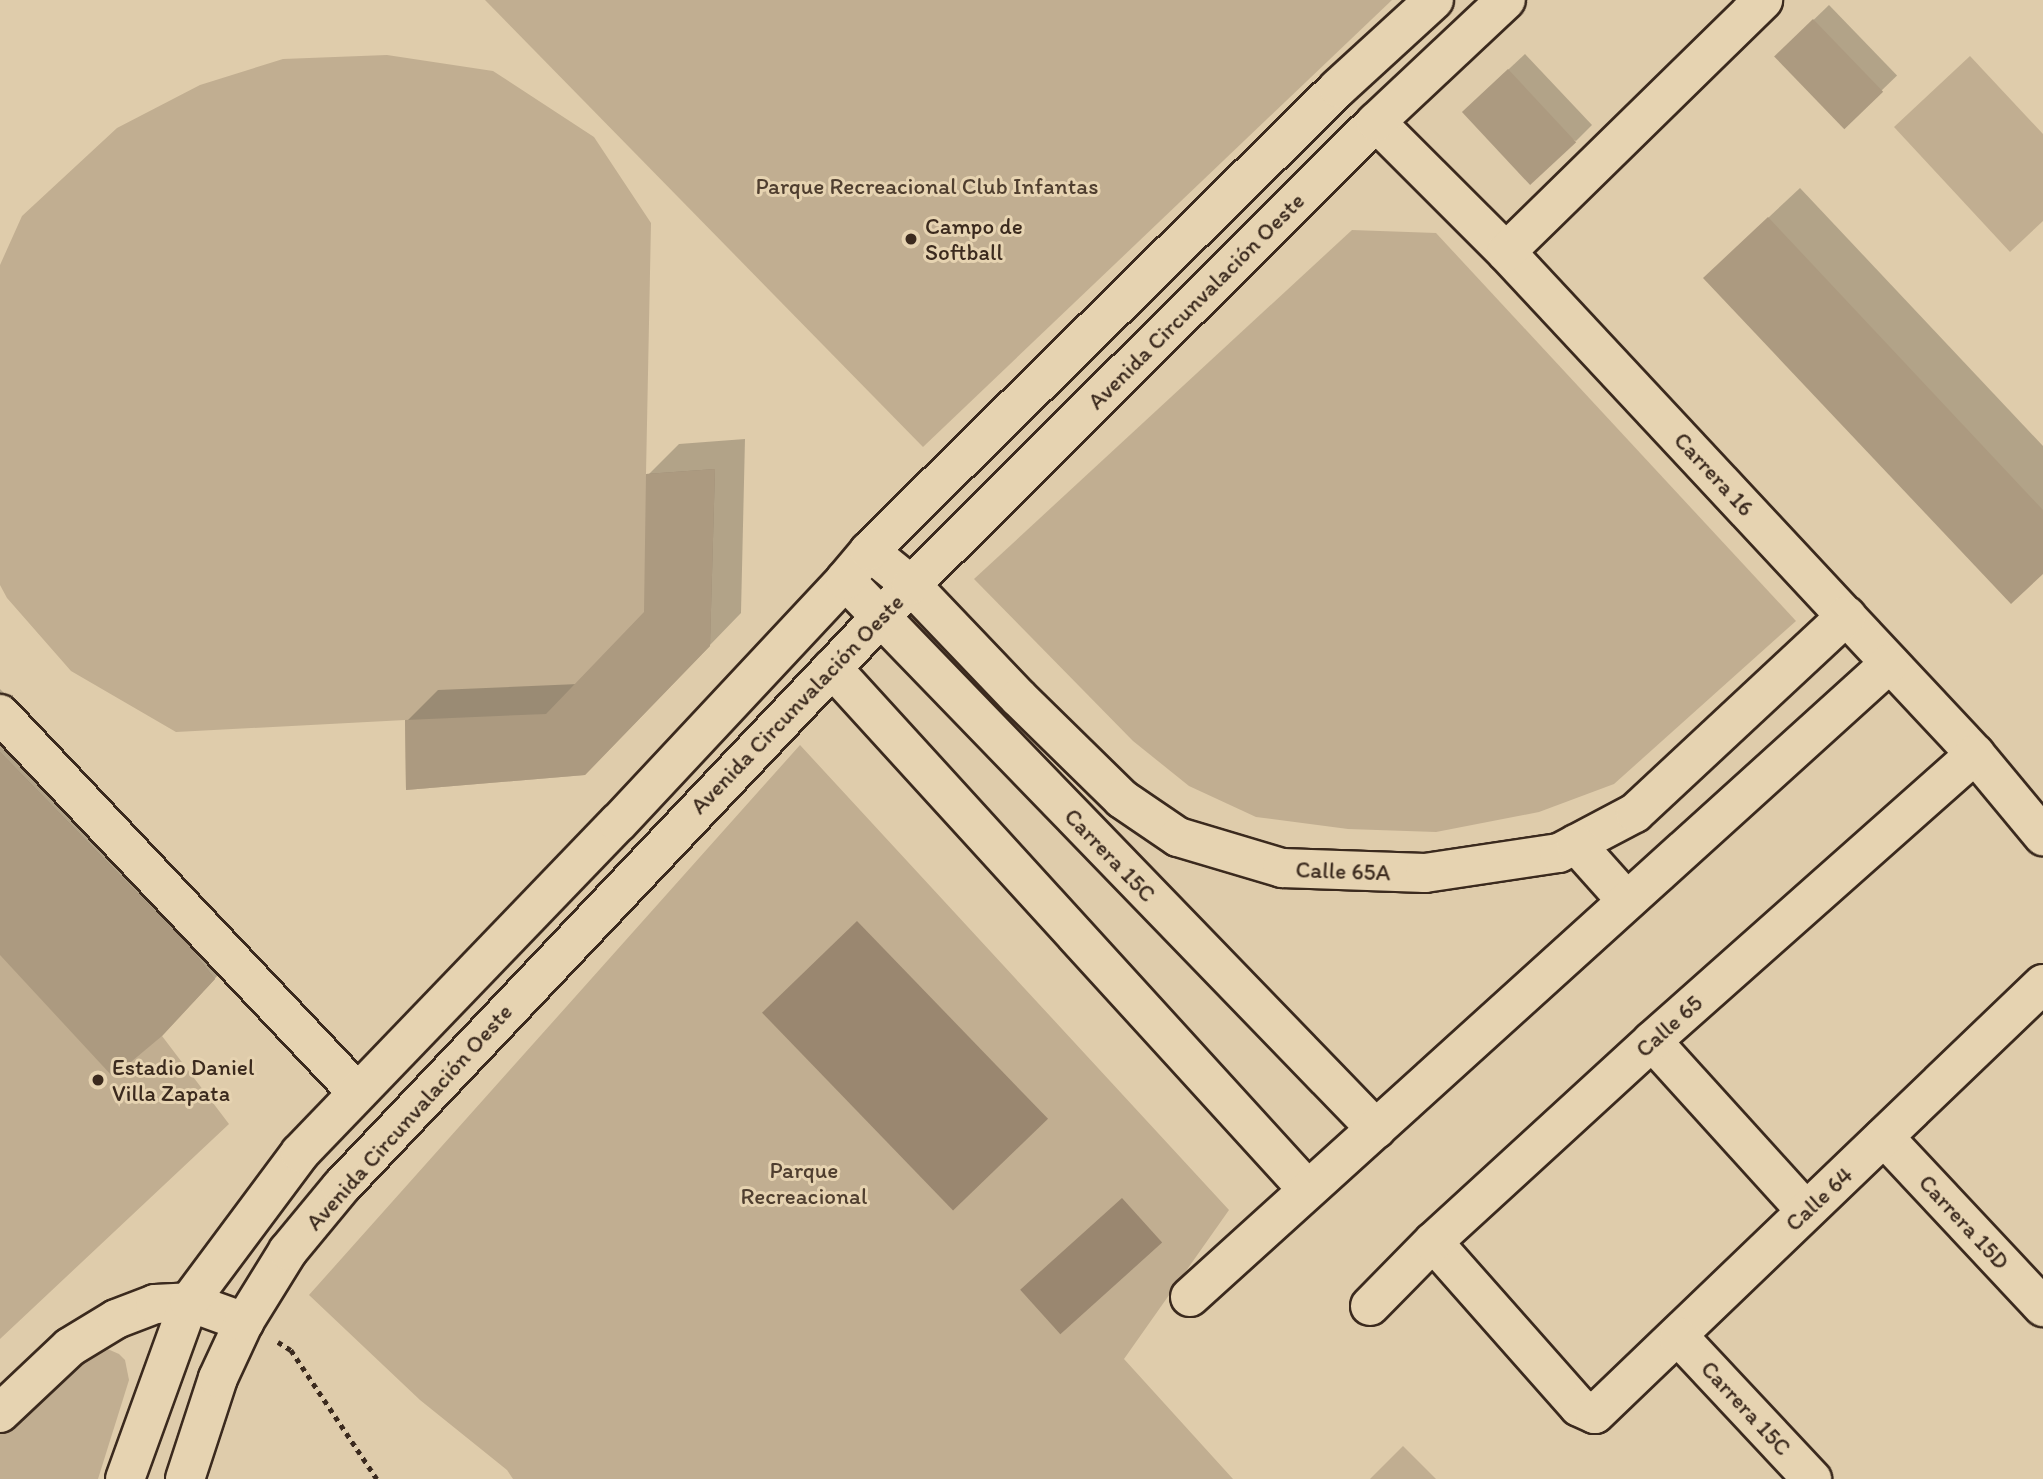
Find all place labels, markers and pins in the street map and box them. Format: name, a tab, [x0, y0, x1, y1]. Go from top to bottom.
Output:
place label: Campo de Softball	[925, 212, 1023, 266]
marker: Campo de Softball	[903, 231, 919, 247]
place label: Estadio Daniel Villa Zapata	[112, 1053, 254, 1107]
marker: Estadio Daniel Villa Zapata	[90, 1072, 106, 1088]

